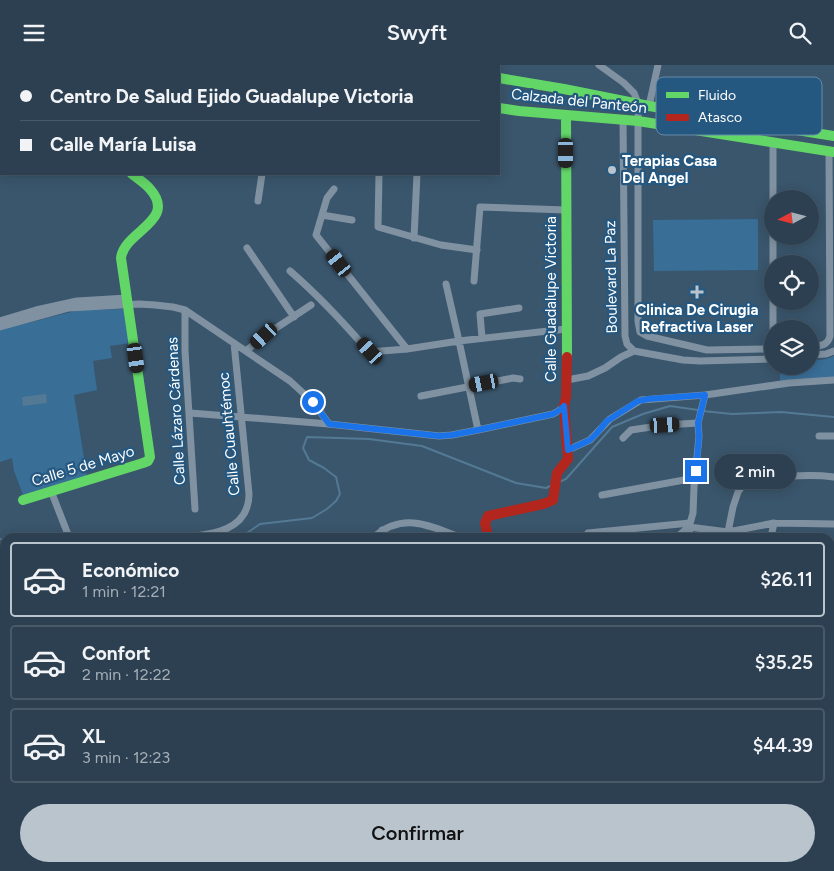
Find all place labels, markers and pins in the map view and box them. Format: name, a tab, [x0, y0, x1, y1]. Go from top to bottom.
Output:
place label: Terapias Casa Del Angel	[622, 152, 717, 187]
marker: Terapias Casa Del Angel	[606, 164, 618, 176]
marker: Clinica De Cirugia Refractiva Laser	[690, 285, 704, 299]
place label: Clinica De Cirugia Refractiva Laser	[635, 301, 759, 336]

